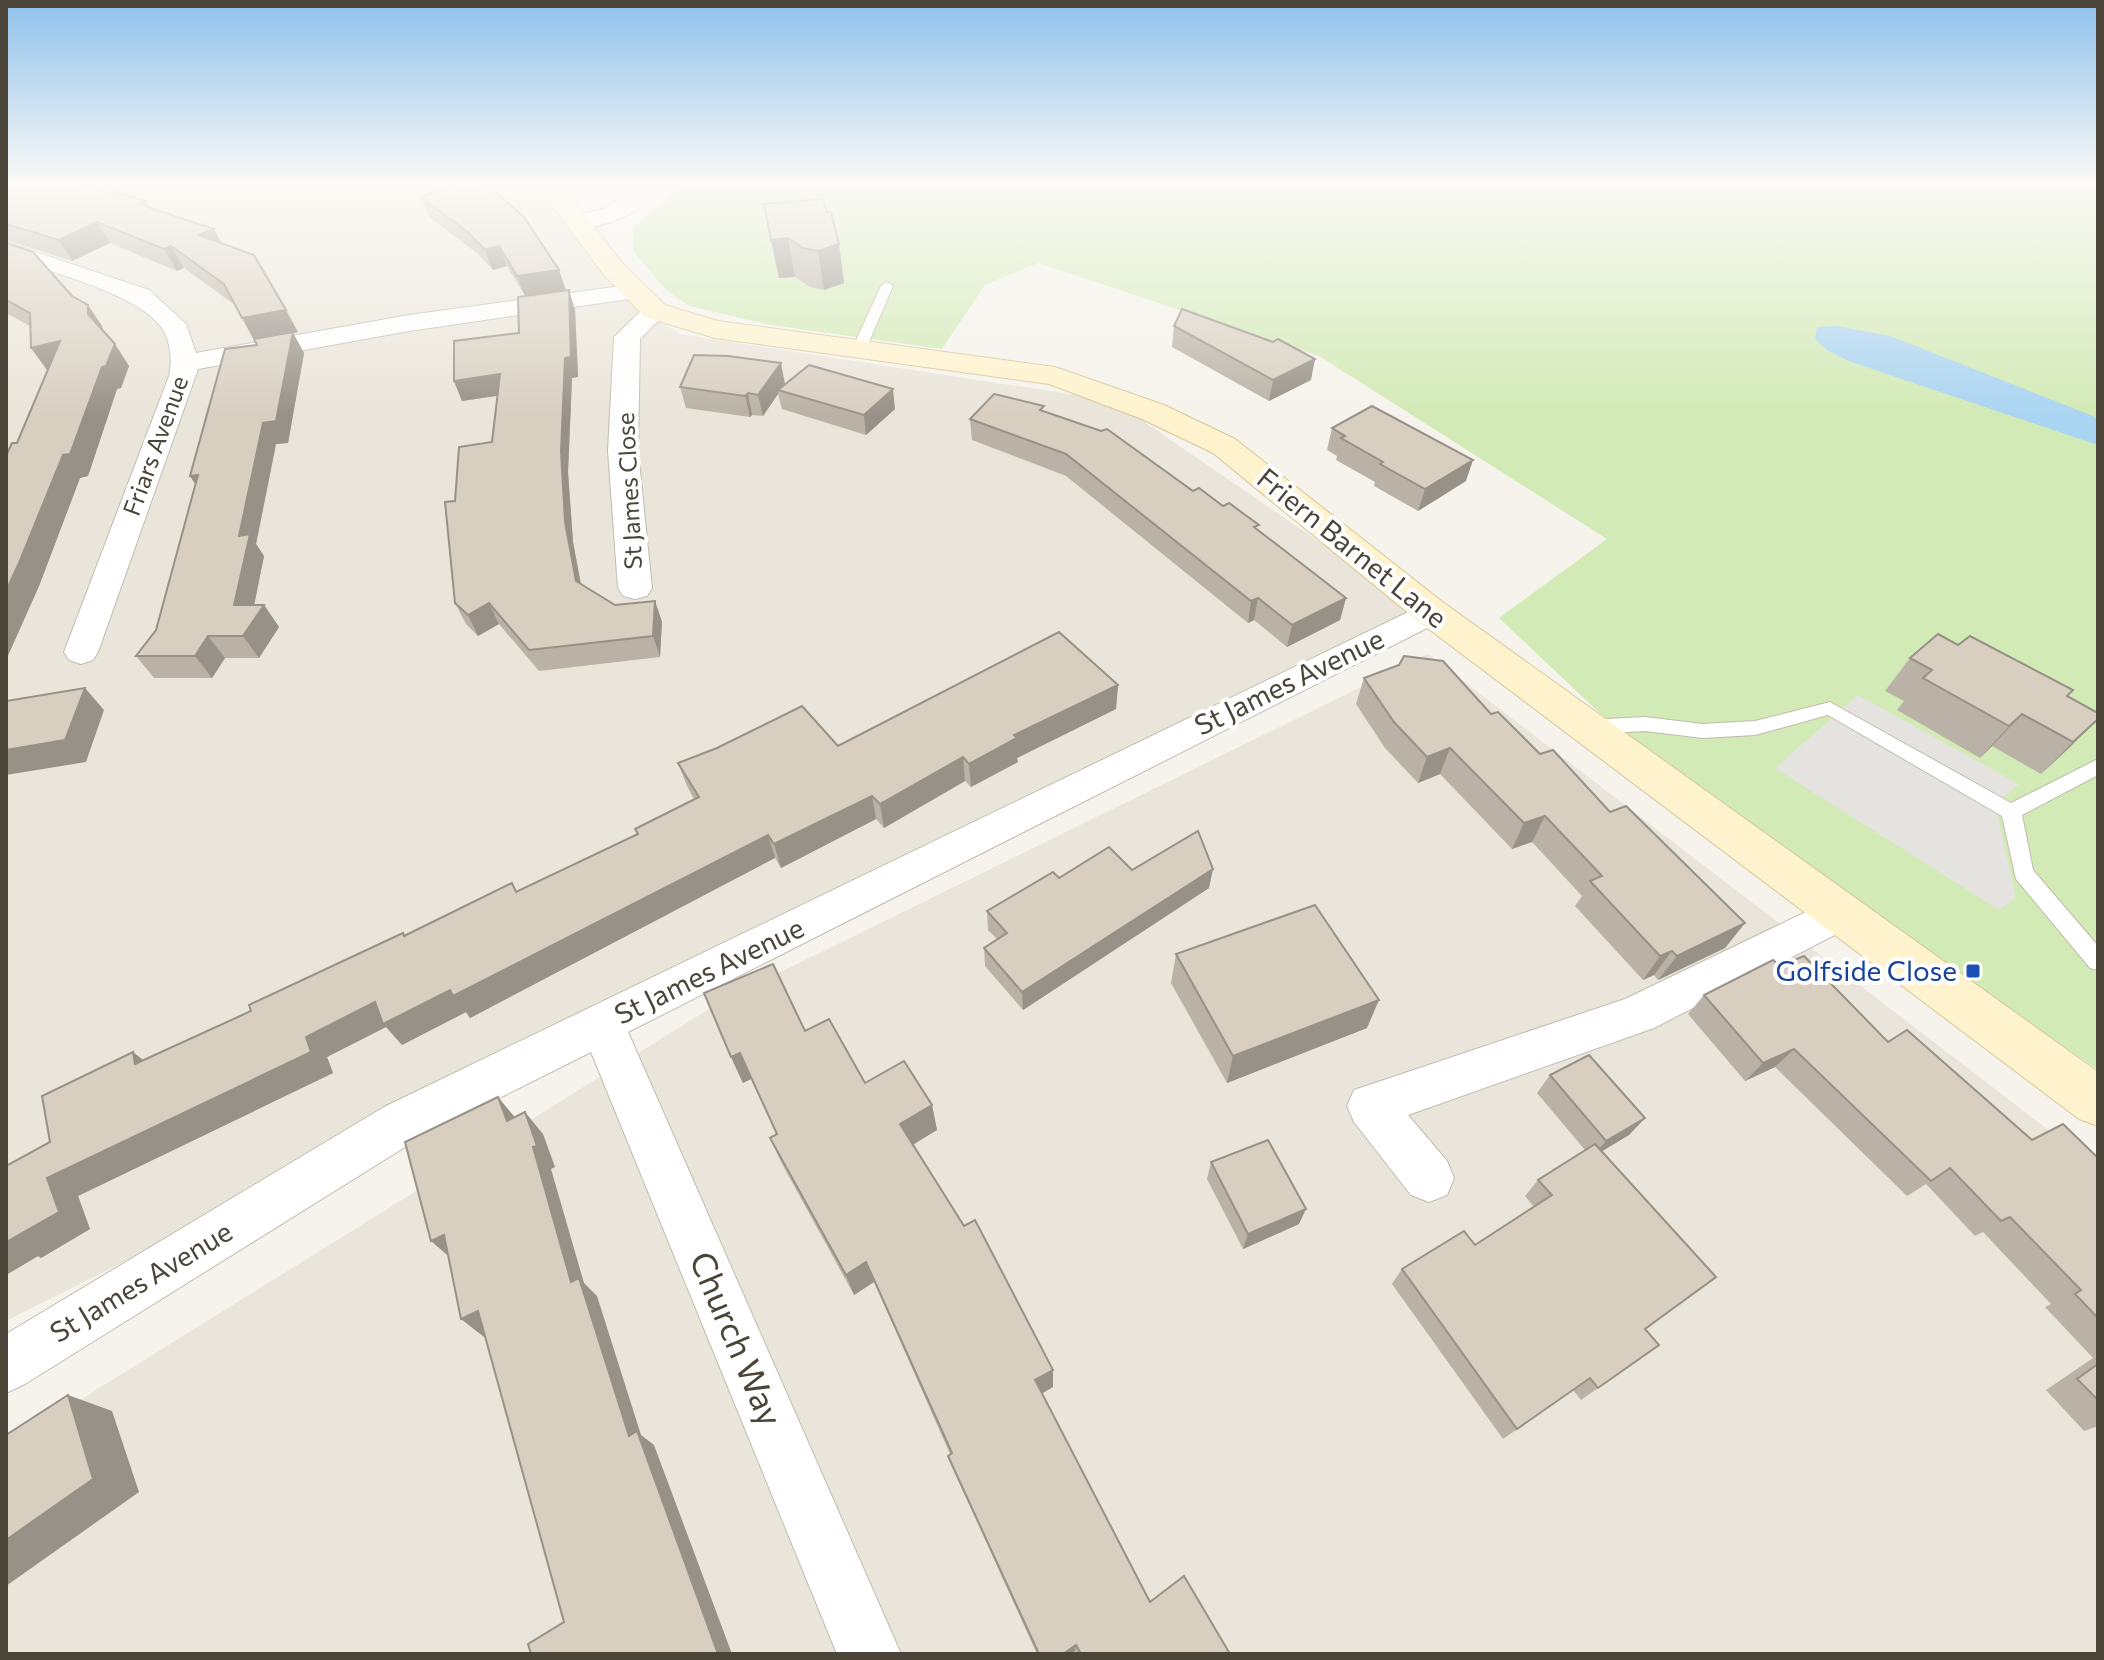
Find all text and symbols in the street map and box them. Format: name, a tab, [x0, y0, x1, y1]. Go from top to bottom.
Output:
street label: Friars Avenue	[116, 372, 193, 519]
street label: St James Close	[610, 412, 647, 570]
street label: Friern Barnet Lane	[1251, 460, 1454, 634]
street label: St James Avenue	[1188, 621, 1389, 742]
street label: St James Avenue	[608, 910, 809, 1031]
place label: Golfside Close	[1775, 953, 1957, 987]
marker: Golfside Close	[1964, 962, 1982, 980]
street label: St James Avenue	[43, 1213, 238, 1349]
street label: Church Way	[682, 1245, 793, 1432]

